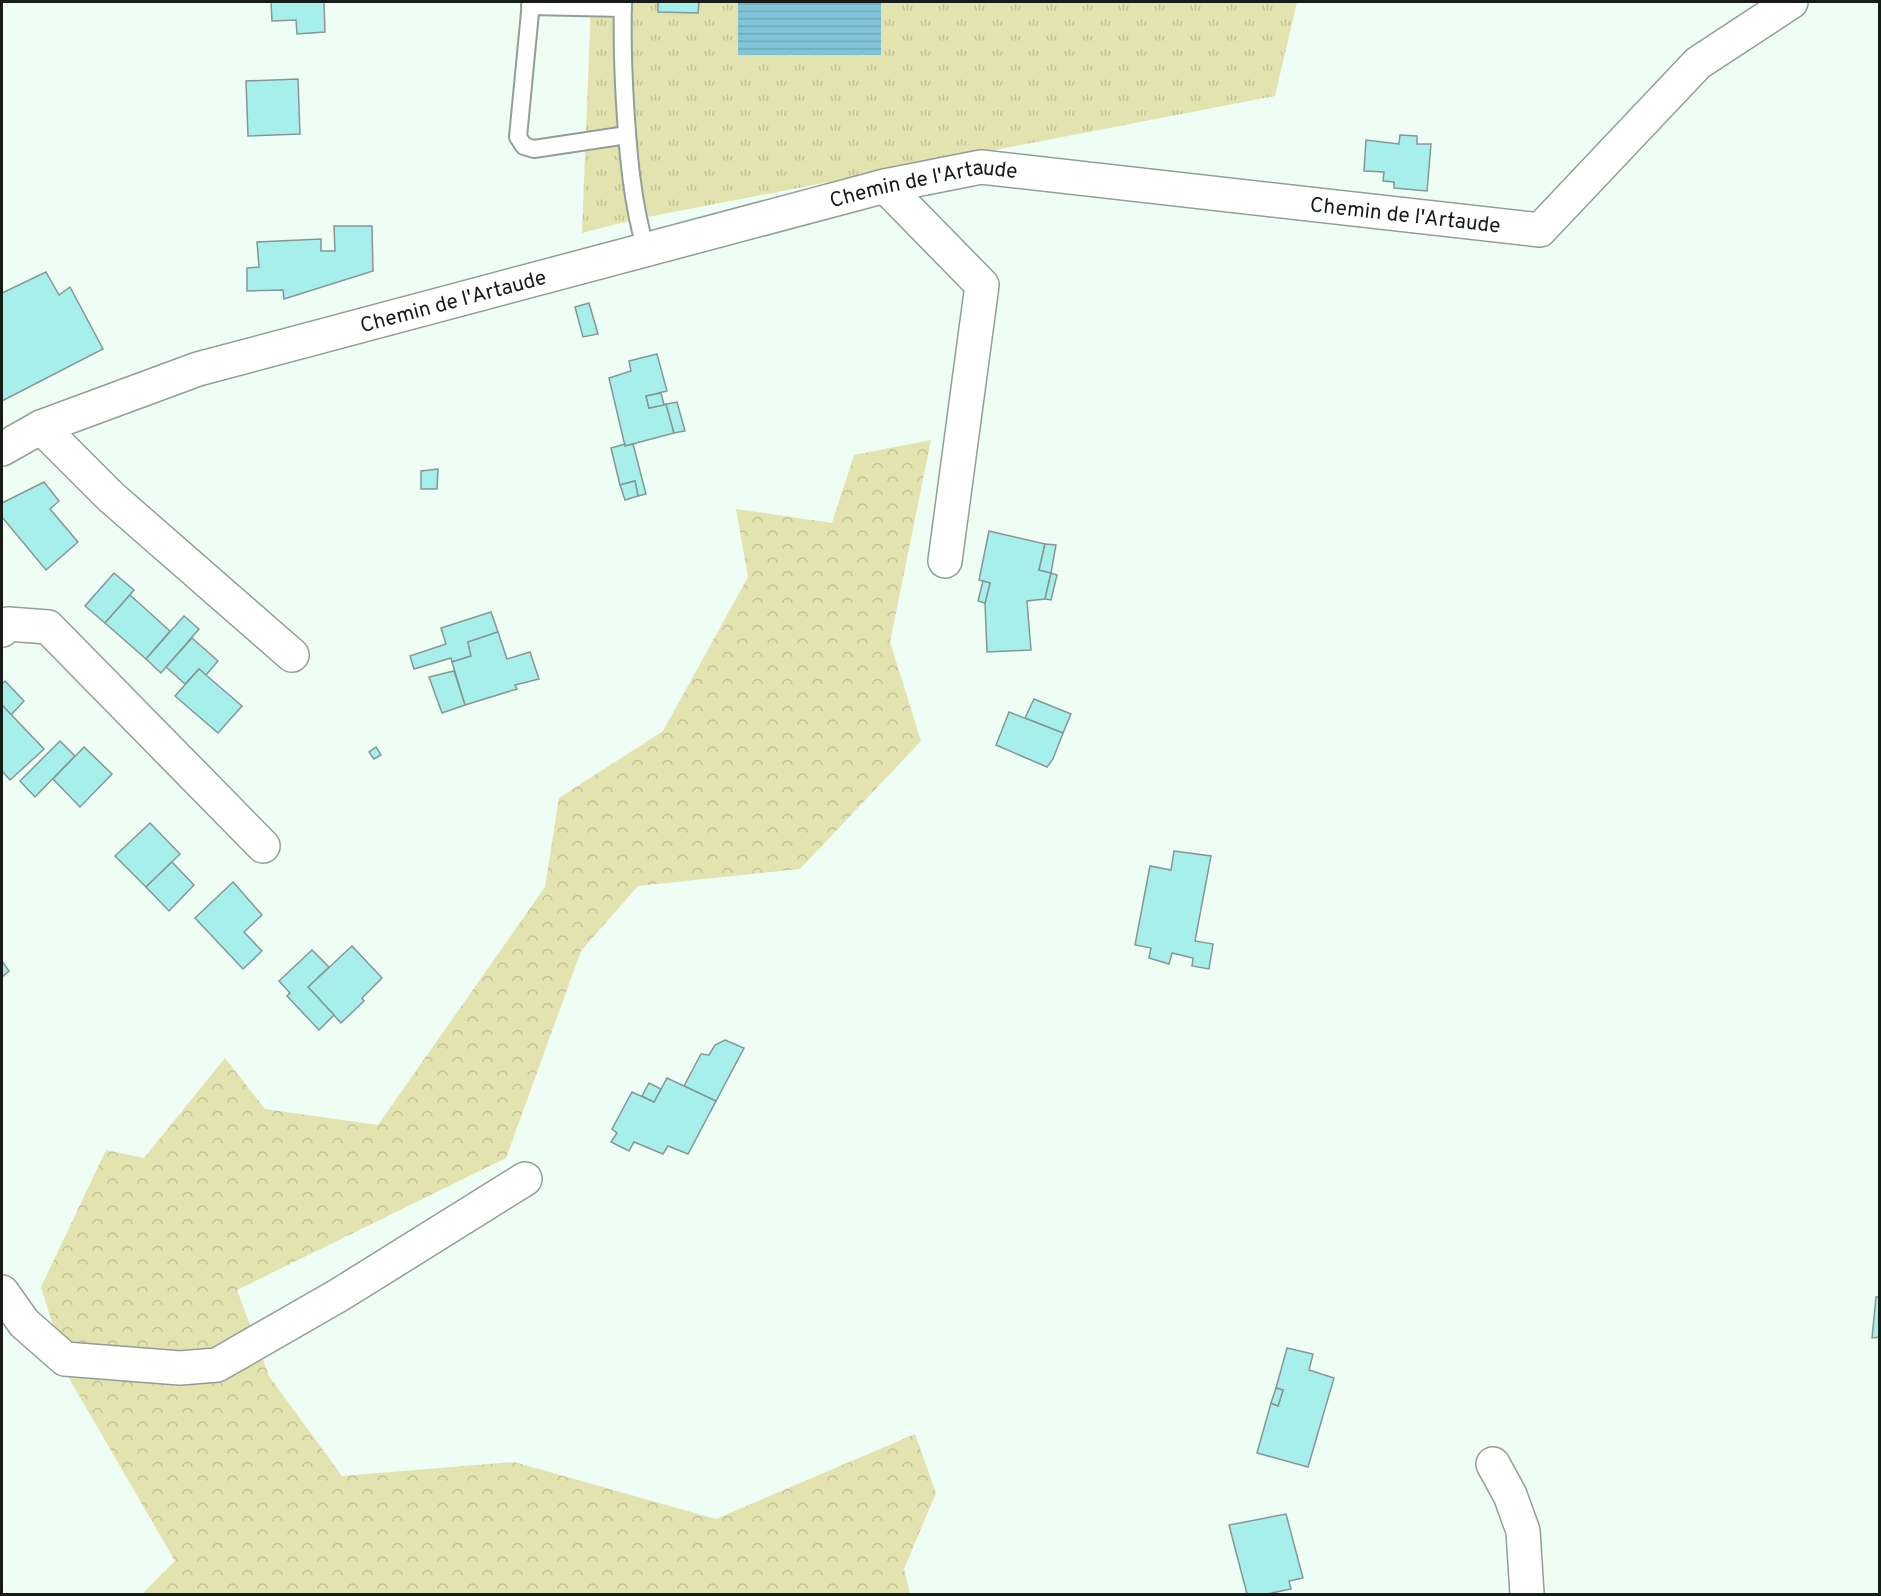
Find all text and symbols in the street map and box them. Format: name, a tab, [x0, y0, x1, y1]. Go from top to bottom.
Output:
street label: Chemin de l'Artaude	[827, 155, 1019, 215]
street label: Chemin de l'Artaude	[1308, 192, 1502, 240]
street label: Chemin de l'Artaude	[357, 265, 549, 340]

